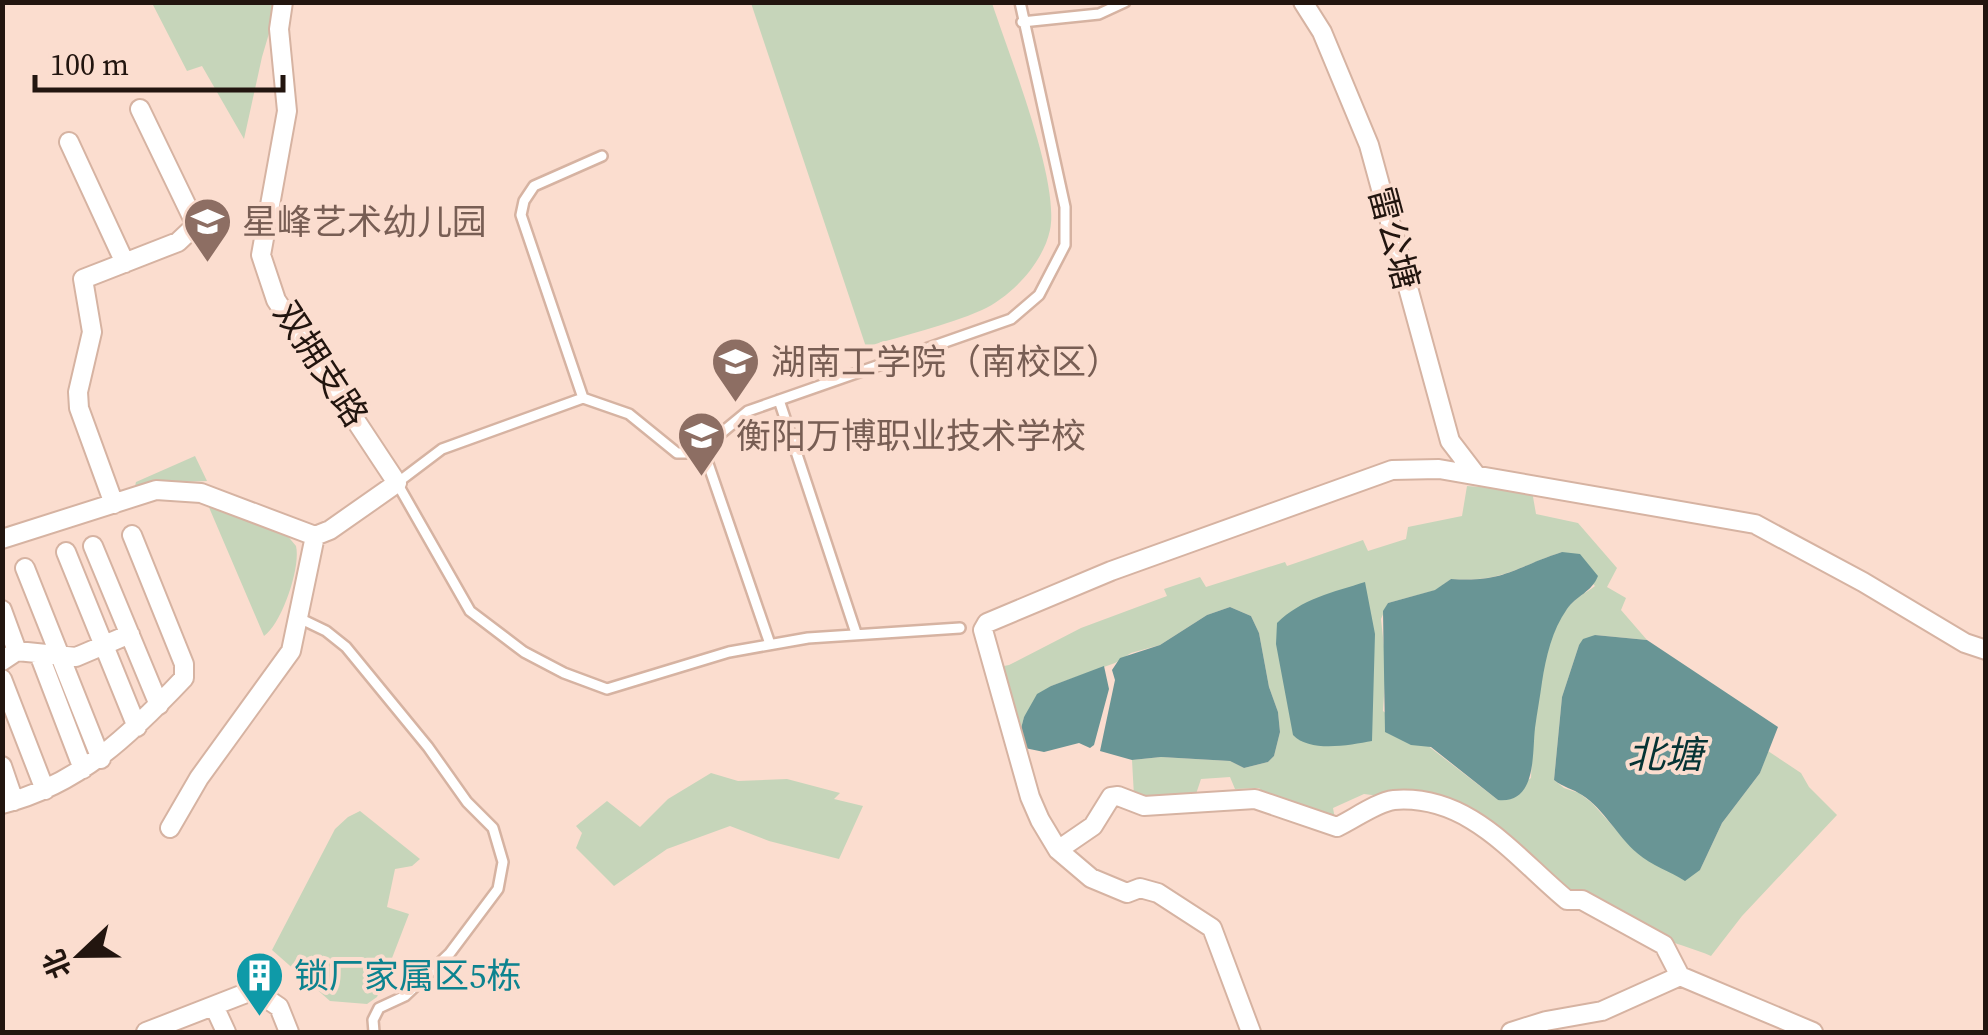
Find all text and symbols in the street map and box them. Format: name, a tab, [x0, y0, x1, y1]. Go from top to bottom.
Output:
scale bar	[35, 30, 282, 92]
text: 100 m	[50, 44, 129, 85]
street label: 雷公塘	[1357, 181, 1431, 295]
school or university icon: 星峰艺术幼儿园	[181, 196, 233, 264]
place label: 星峰艺术幼儿园	[242, 198, 487, 246]
street label: 双拥支路	[263, 292, 379, 436]
school or university icon: 湖南工学院（南校区）	[710, 336, 762, 404]
place label: 湖南工学院（南校区）	[771, 338, 1121, 386]
school or university icon: 衡阳万博职业技术学校	[675, 410, 727, 478]
place label: 衡阳万博职业技术学校	[736, 412, 1086, 460]
water label: 北塘	[1627, 729, 1709, 781]
north arrow	[30, 905, 130, 1005]
text: 北	[34, 944, 80, 984]
building icon: 锁厂家属区5栋	[233, 950, 285, 1018]
place label: 锁厂家属区5栋	[294, 952, 522, 1000]

